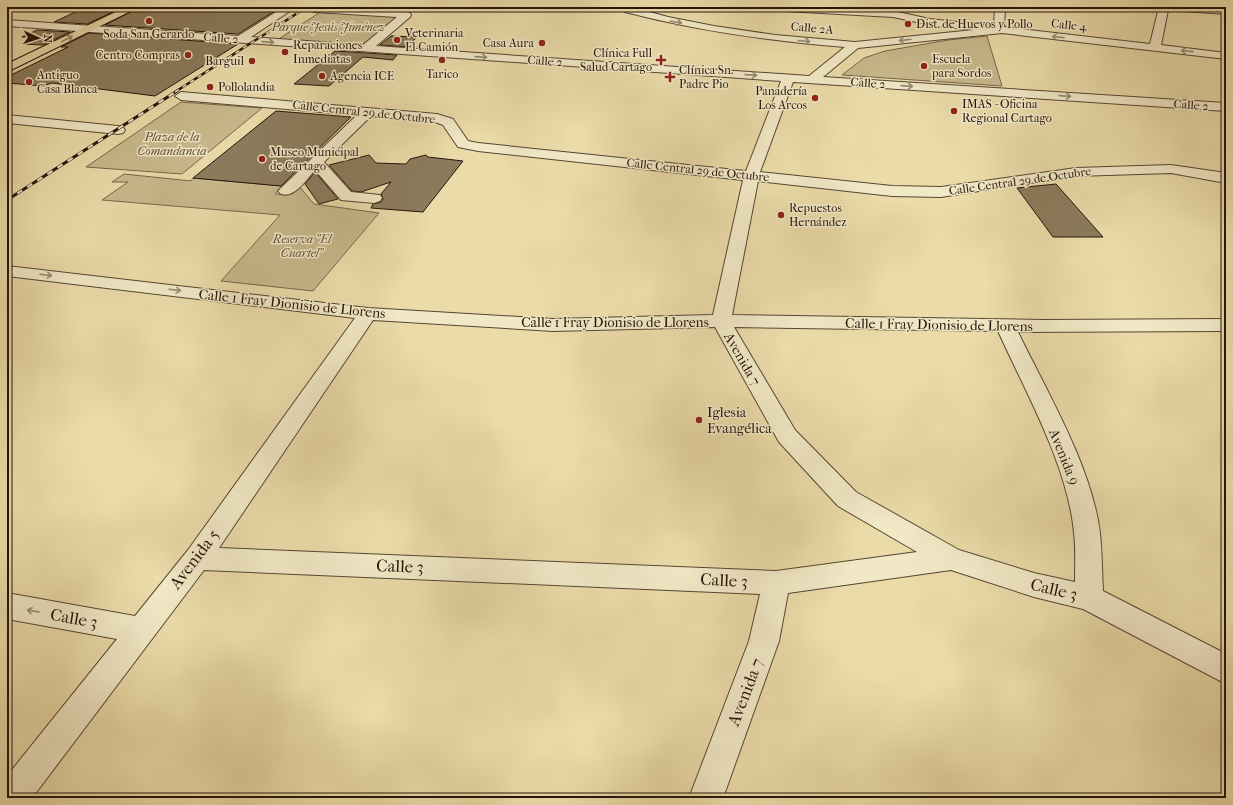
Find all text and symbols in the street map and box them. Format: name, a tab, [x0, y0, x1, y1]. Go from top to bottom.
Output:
marker: Soda San Gerardo	[144, 16, 154, 26]
street label: Calle 4	[1050, 16, 1088, 34]
place label: Dist. de Huevos y Pollo	[916, 17, 1033, 31]
north arrow	[18, 18, 58, 58]
one-way arrow	[669, 18, 682, 26]
street label: Calle 2A	[790, 19, 834, 37]
marker: Dist. de Huevos y Pollo	[903, 19, 913, 29]
park label: Parque Jesús Jiménez	[271, 20, 384, 34]
place label: Veterinaria El Camión	[404, 26, 464, 54]
place label: Soda San Gerardo	[104, 27, 194, 41]
street label: Calle 2	[203, 30, 239, 46]
one-way arrow	[1052, 33, 1065, 41]
text: N	[41, 34, 54, 44]
one-way arrow	[61, 35, 73, 42]
marker: Veterinaria El Camión	[392, 35, 402, 45]
place label: Casa Aura	[483, 36, 534, 50]
one-way arrow	[899, 36, 912, 43]
one-way arrow	[797, 37, 810, 44]
one-way arrow	[261, 38, 274, 45]
place label: Reparaciones Inmediatas	[293, 38, 363, 66]
marker: Casa Aura	[537, 38, 547, 48]
place label: Clínica Full Salud Cartago	[580, 46, 653, 74]
marker: Reparaciones Inmediatas	[280, 47, 290, 57]
one-way arrow	[1181, 47, 1194, 55]
place label: Centro Compras	[96, 48, 181, 62]
marker: Centro Compras	[183, 50, 193, 60]
place label: Escuela para Sordos	[931, 52, 992, 80]
one-way arrow	[474, 53, 487, 60]
street label: Calle 2	[527, 53, 563, 69]
place label: Barguil	[205, 54, 245, 68]
marker: Clínica Full Salud Cartago	[655, 54, 667, 66]
marker: Tarico	[437, 55, 447, 65]
marker: Barguil	[247, 56, 257, 66]
marker: Escuela para Sordos	[919, 61, 929, 71]
place label: Clínica Sn. Padre Pio	[679, 63, 733, 91]
place label: Tarico	[426, 67, 458, 81]
place label: Antiguo Casa Blanca	[36, 68, 98, 96]
place label: Agencia ICE	[329, 69, 394, 83]
marker: Agencia ICE	[317, 71, 327, 81]
marker: Clínica Sn. Padre Pio	[664, 71, 676, 83]
one-way arrow	[744, 72, 757, 79]
street label: Calle 2	[850, 75, 886, 91]
marker: Antiguo Casa Blanca	[24, 77, 34, 87]
place label: Pollolandia	[218, 80, 275, 94]
marker: Pollolandia	[205, 82, 215, 92]
one-way arrow	[900, 82, 913, 90]
place label: Panadería Los Arcos	[755, 84, 808, 112]
marker: Panadería Los Arcos	[810, 93, 820, 103]
one-way arrow	[1058, 93, 1071, 100]
place label: IMAS - Oficina Regional Cartago	[962, 97, 1052, 125]
street label: Calle 2	[1173, 97, 1209, 113]
street label: Calle Central 29 de Octubre	[292, 98, 436, 126]
marker: IMAS - Oficina Regional Cartago	[949, 106, 959, 116]
park label: Plaza de la Comandancia	[137, 130, 207, 158]
place label: Museo Municipal de Cartago	[270, 145, 360, 173]
marker: Museo Municipal de Cartago	[257, 154, 267, 164]
street label: Calle Central 29 de Octubre	[626, 156, 770, 184]
street label: Calle Central 29 de Octubre	[948, 164, 1092, 198]
place label: Repuestos Hernández	[789, 201, 847, 229]
marker: Repuestos Hernández	[776, 210, 786, 220]
park label: Reserva "El Cuartel"	[272, 232, 333, 260]
one-way arrow	[39, 271, 52, 279]
street label: Calle 1 Fray Dionisio de Llorens	[198, 286, 386, 322]
one-way arrow	[168, 287, 181, 294]
street label: Calle 1 Fray Dionisio de Llorens	[521, 314, 709, 331]
street label: Calle 1 Fray Dionisio de Llorens	[845, 315, 1033, 335]
street label: Avenida 7	[720, 329, 764, 389]
place label: Iglesia Evangélica	[707, 404, 772, 437]
marker: Iglesia Evangélica	[694, 415, 704, 425]
street label: Avenida 9	[1045, 426, 1083, 488]
street label: Avenida 5	[164, 525, 223, 594]
street label: Calle 3	[376, 555, 424, 577]
street label: Calle 3	[700, 569, 748, 591]
street label: Calle 3	[1029, 574, 1079, 604]
street label: Calle 3	[49, 604, 99, 632]
one-way arrow	[27, 607, 40, 615]
street label: Avenida 7	[723, 655, 767, 730]

